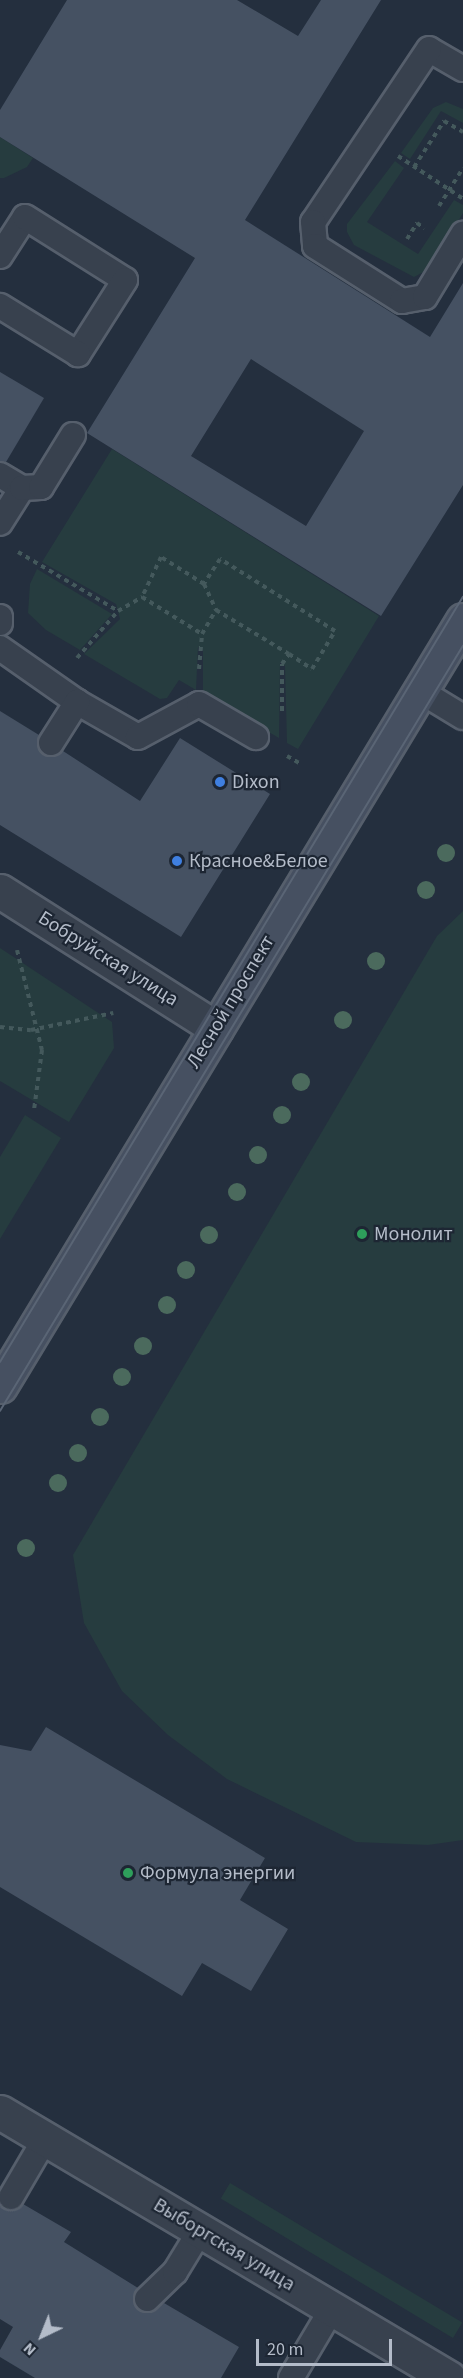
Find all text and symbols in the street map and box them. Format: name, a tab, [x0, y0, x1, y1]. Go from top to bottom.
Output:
place label: Dixon	[232, 770, 280, 794]
marker: Dixon	[213, 775, 227, 789]
place label: Красное&Белое	[189, 849, 328, 873]
marker: Красное&Белое	[170, 854, 184, 868]
street label: Бобруйская улица	[34, 906, 182, 1012]
street label: Лесной проспект	[182, 931, 280, 1073]
place label: Монолит	[374, 1222, 453, 1246]
marker: Монолит	[355, 1227, 369, 1241]
place label: Формула энергии	[140, 1861, 295, 1885]
marker: Формула энергии	[121, 1866, 135, 1880]
street label: Выборгская улица	[149, 2193, 299, 2297]
north arrow	[12, 2306, 72, 2366]
scale bar	[259, 2327, 396, 2365]
text: N	[18, 2337, 41, 2361]
text: 20 m	[267, 2337, 303, 2362]

